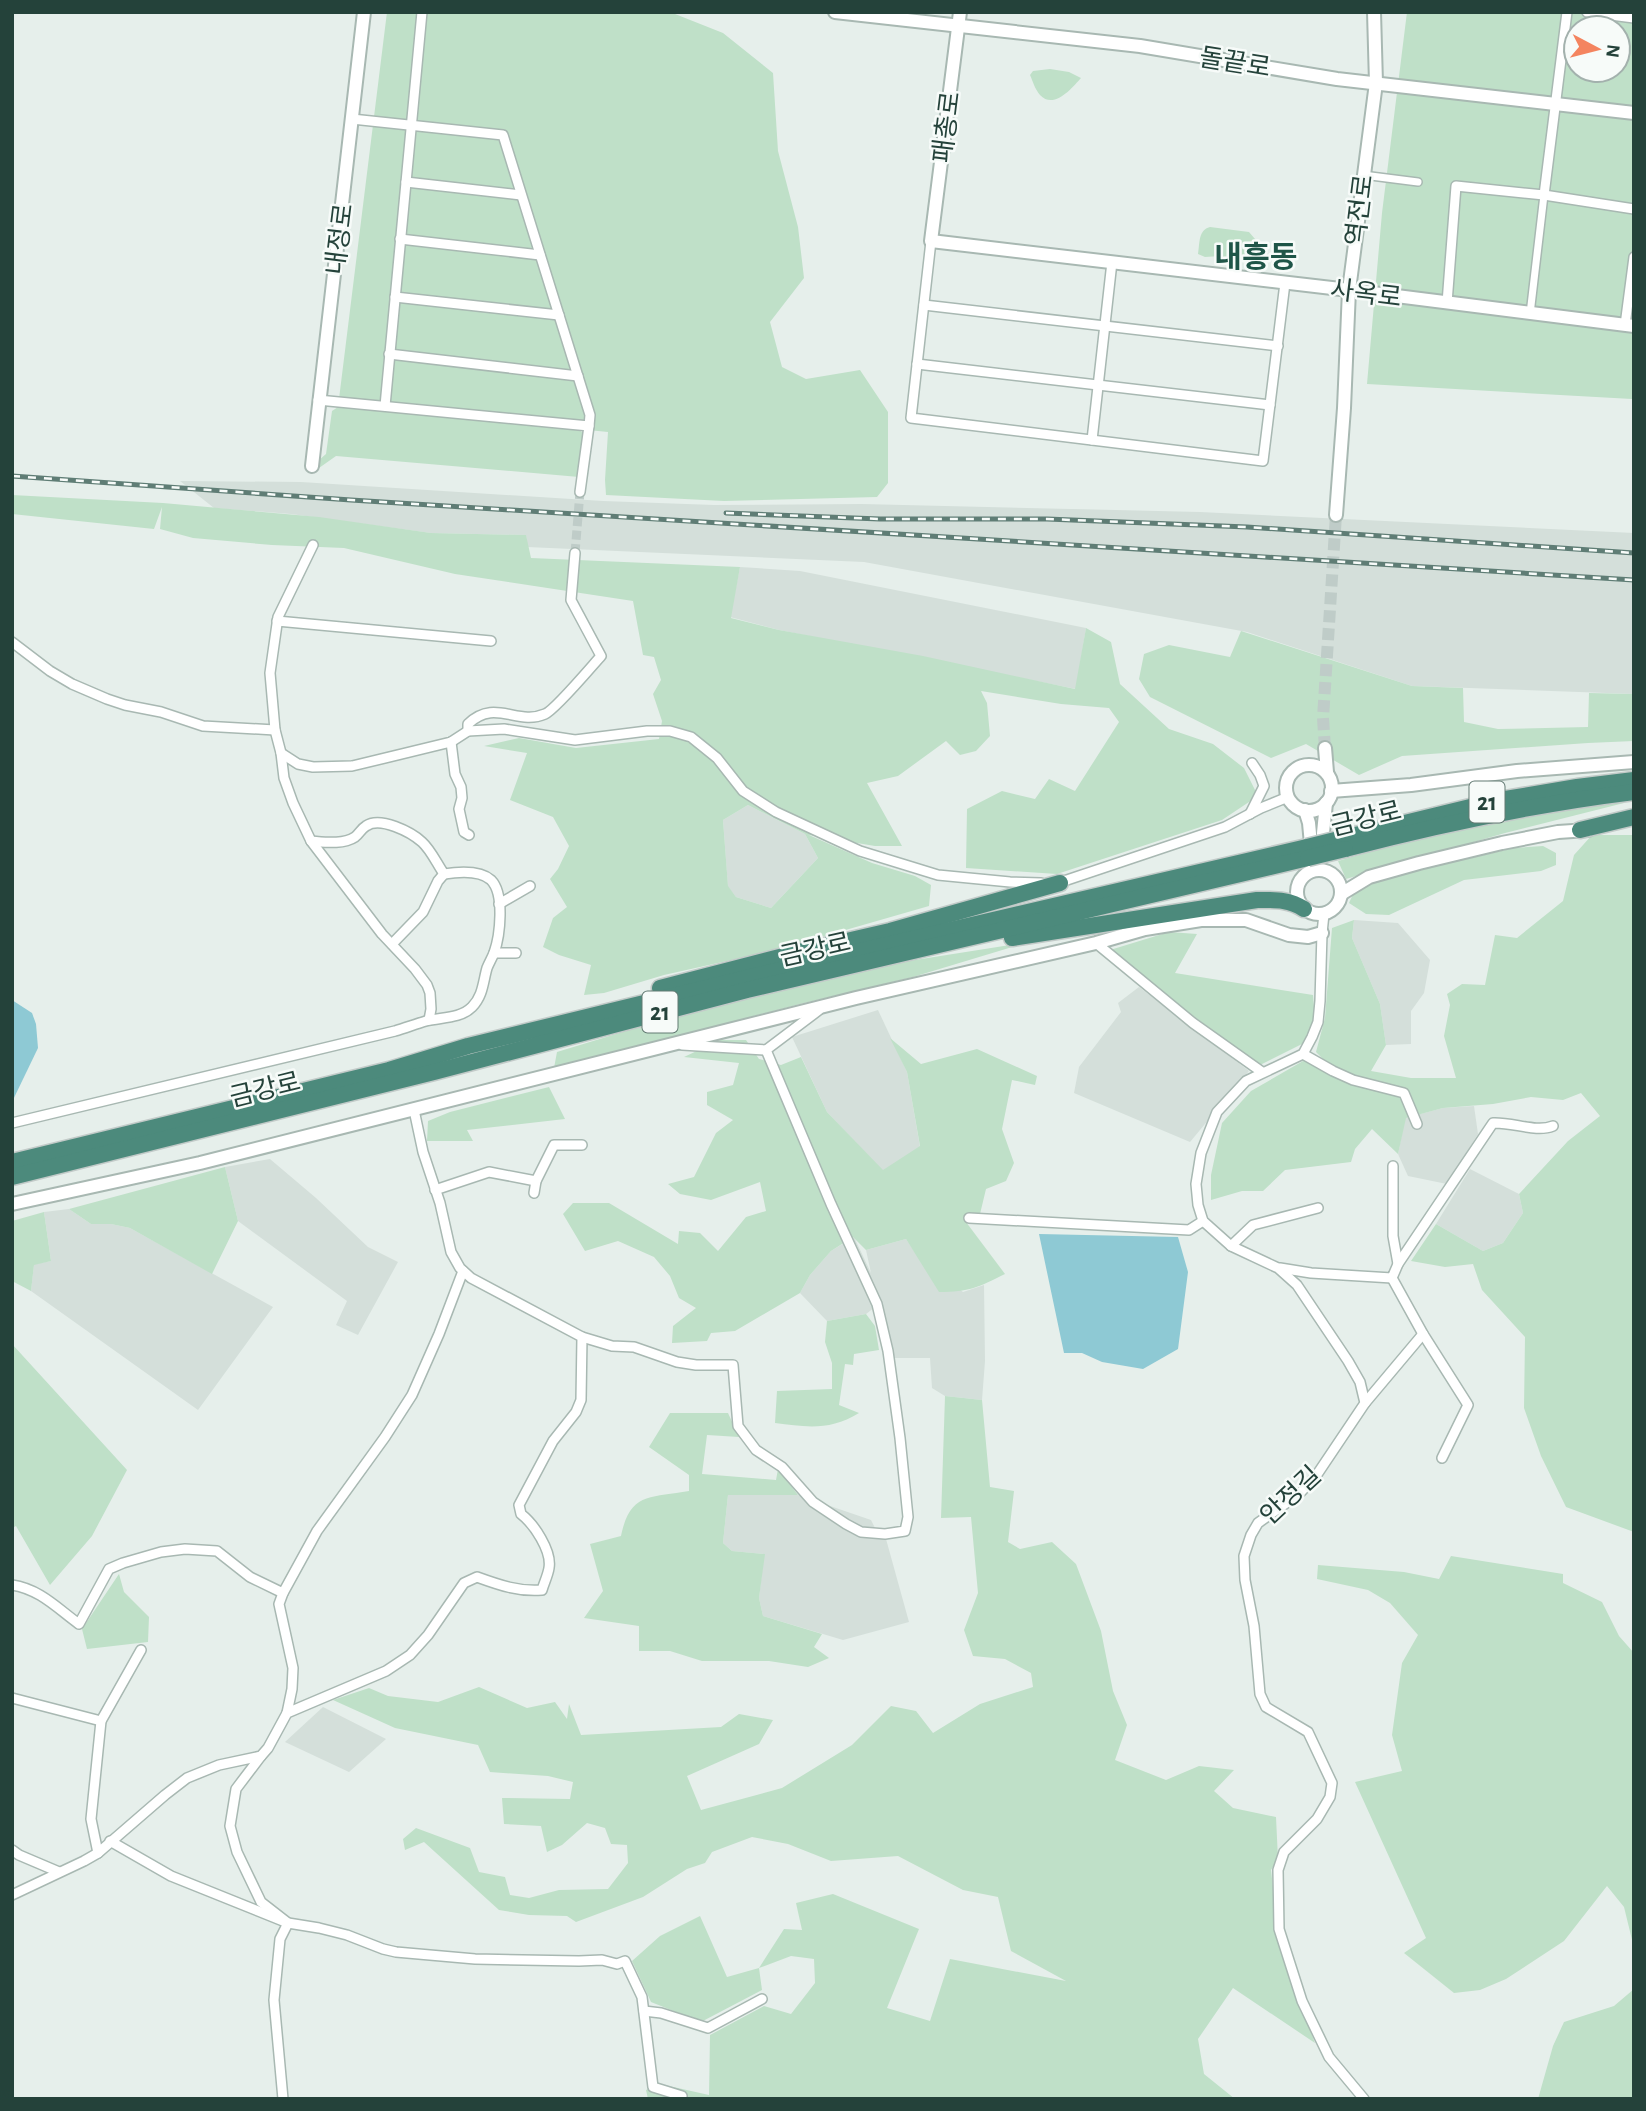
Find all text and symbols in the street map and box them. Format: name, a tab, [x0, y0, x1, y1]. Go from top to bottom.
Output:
north arrow	[1562, 14, 1632, 84]
text: N	[1602, 43, 1623, 59]
street label: 돌끝로	[1197, 45, 1272, 81]
street label: 패총로	[929, 90, 964, 164]
street label: 역전로	[1342, 173, 1377, 247]
street label: 내정로	[322, 202, 357, 276]
district label: 내흥동	[1215, 241, 1297, 273]
street label: 사옥로	[1329, 276, 1403, 311]
road number: 21	[1470, 782, 1504, 822]
street label: 금강로	[1328, 797, 1404, 840]
street label: 금강로	[777, 928, 853, 971]
road number: 21	[642, 992, 678, 1032]
street label: 금강로	[227, 1068, 303, 1111]
street label: 안정길	[1255, 1461, 1326, 1530]

